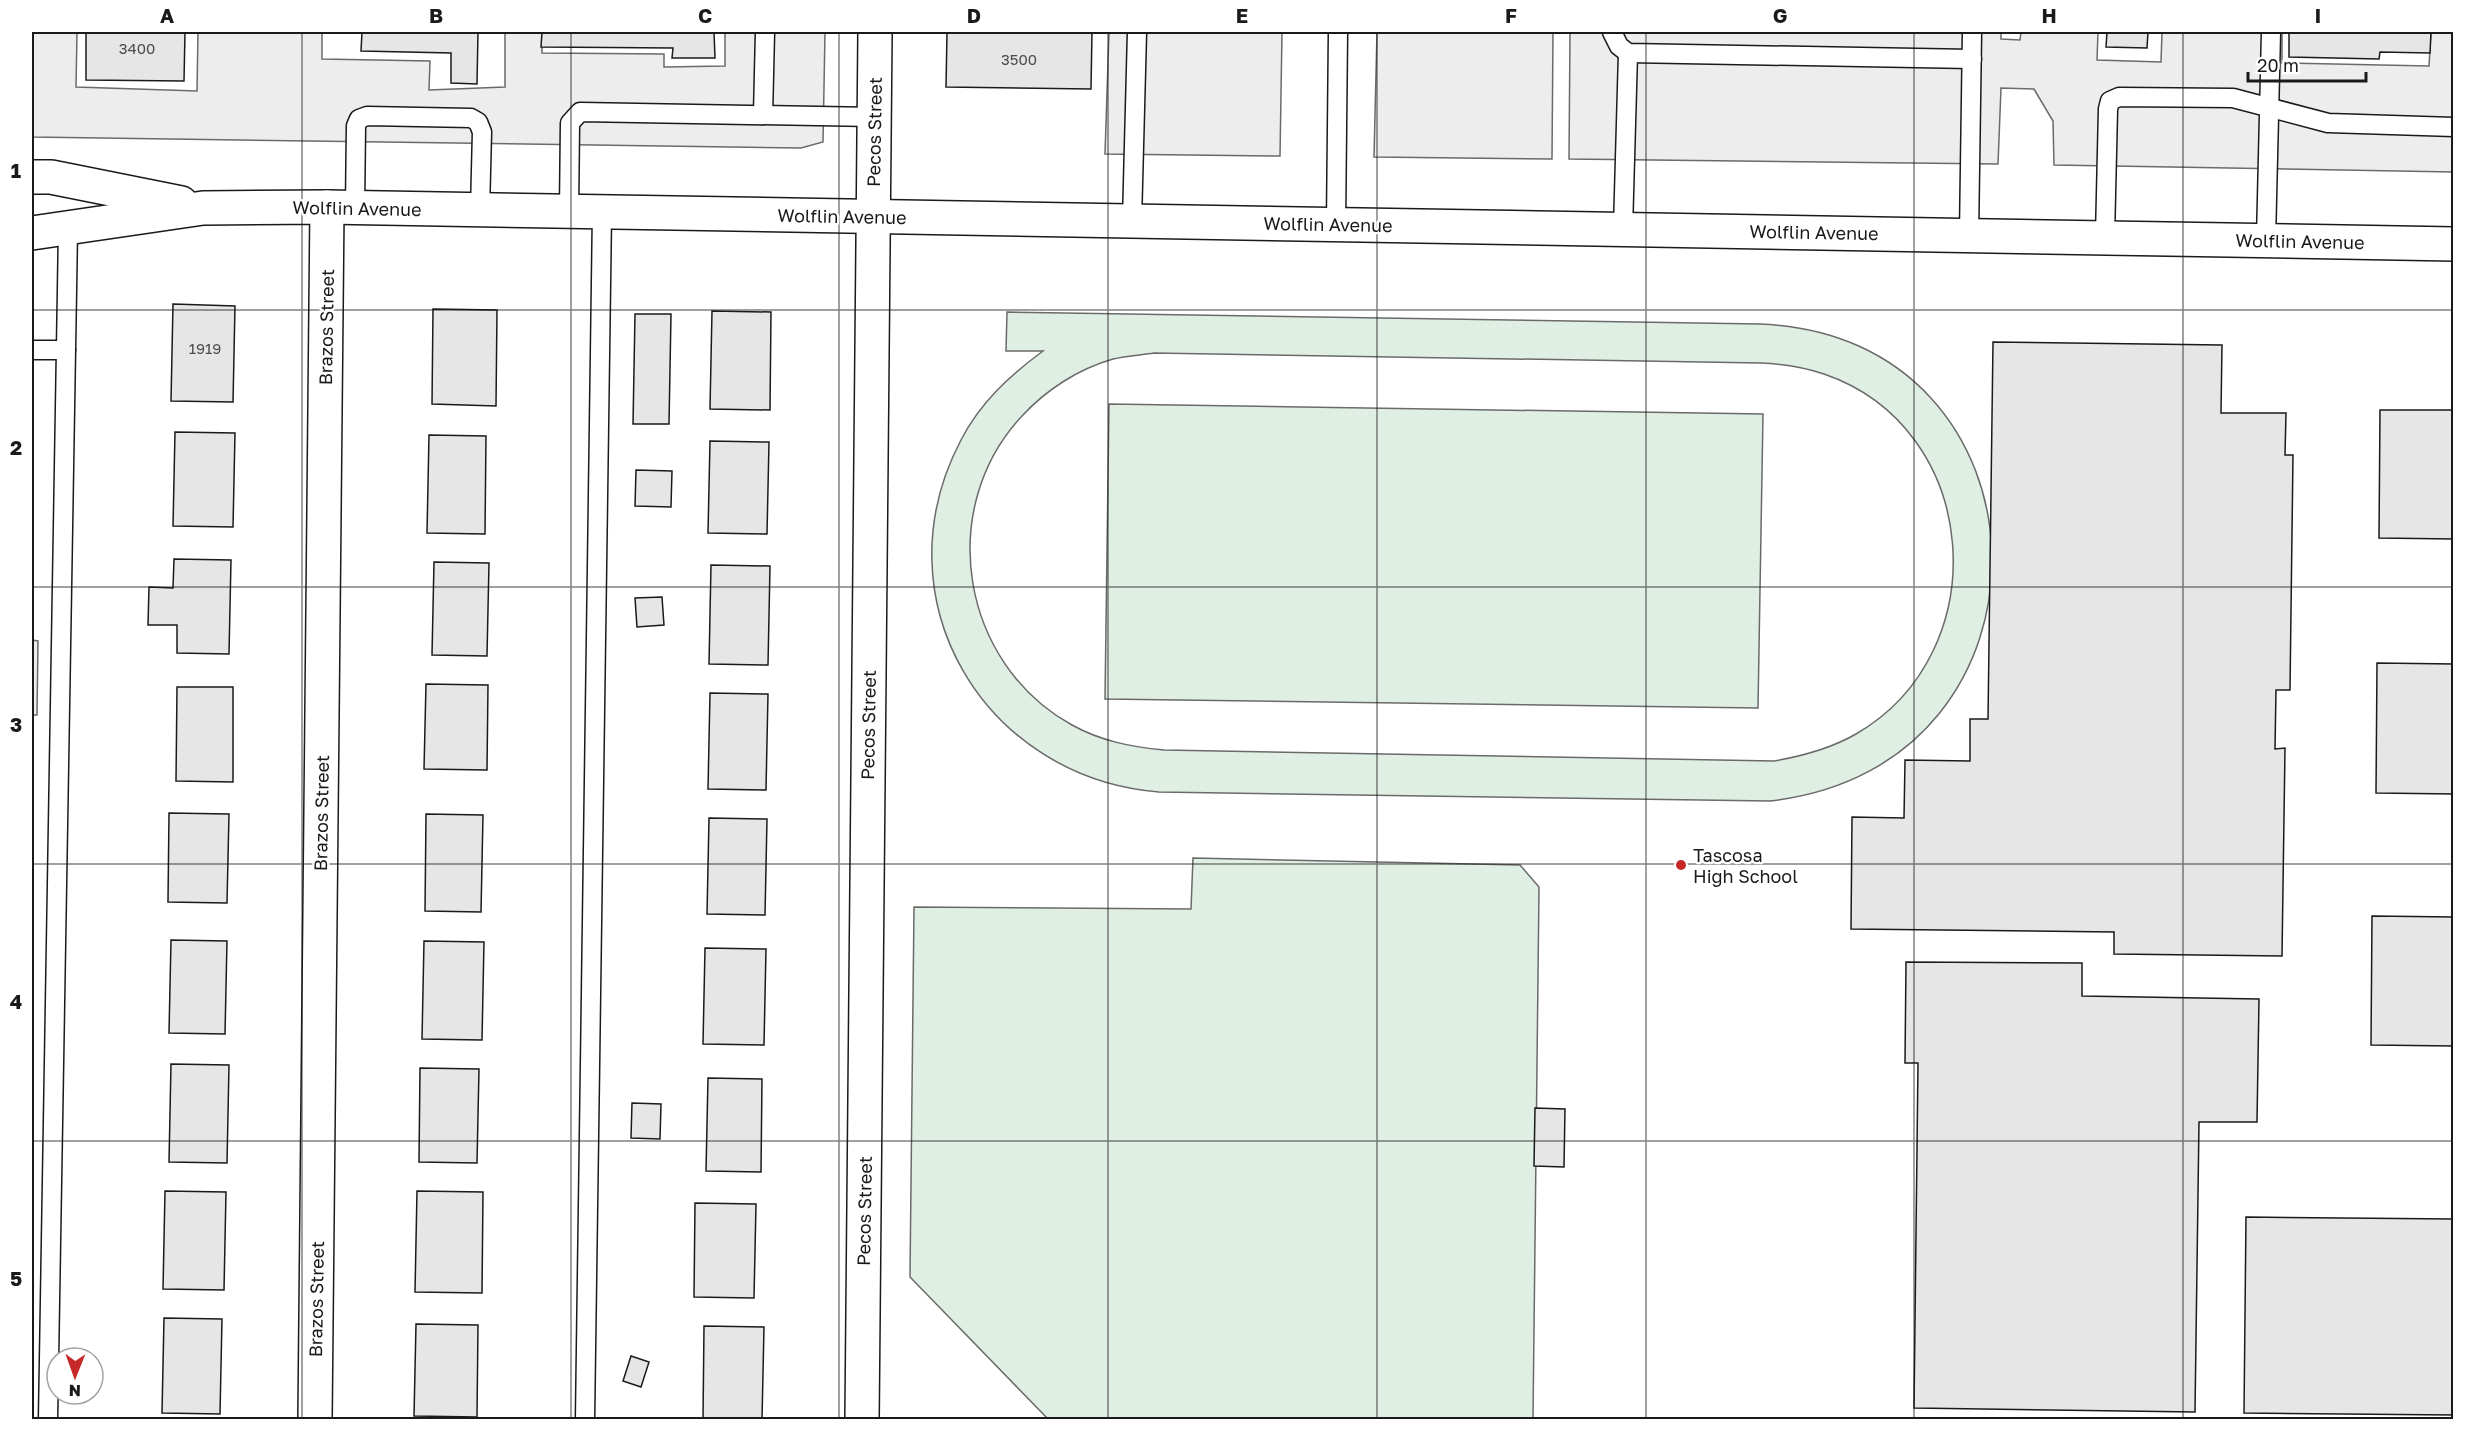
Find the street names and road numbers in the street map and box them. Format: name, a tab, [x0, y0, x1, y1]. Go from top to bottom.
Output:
street label: Pecos Street	[862, 77, 886, 187]
street label: Wolflin Avenue	[292, 196, 422, 220]
street label: Wolflin Avenue	[777, 204, 907, 228]
street label: Wolflin Avenue	[1263, 212, 1393, 236]
street label: Wolflin Avenue	[1749, 220, 1879, 244]
street label: Wolflin Avenue	[2235, 229, 2365, 253]
street label: Brazos Street	[314, 269, 338, 385]
street label: Pecos Street	[856, 670, 880, 780]
street label: Brazos Street	[309, 755, 333, 871]
street label: Pecos Street	[852, 1156, 876, 1266]
street label: Brazos Street	[304, 1241, 328, 1357]

